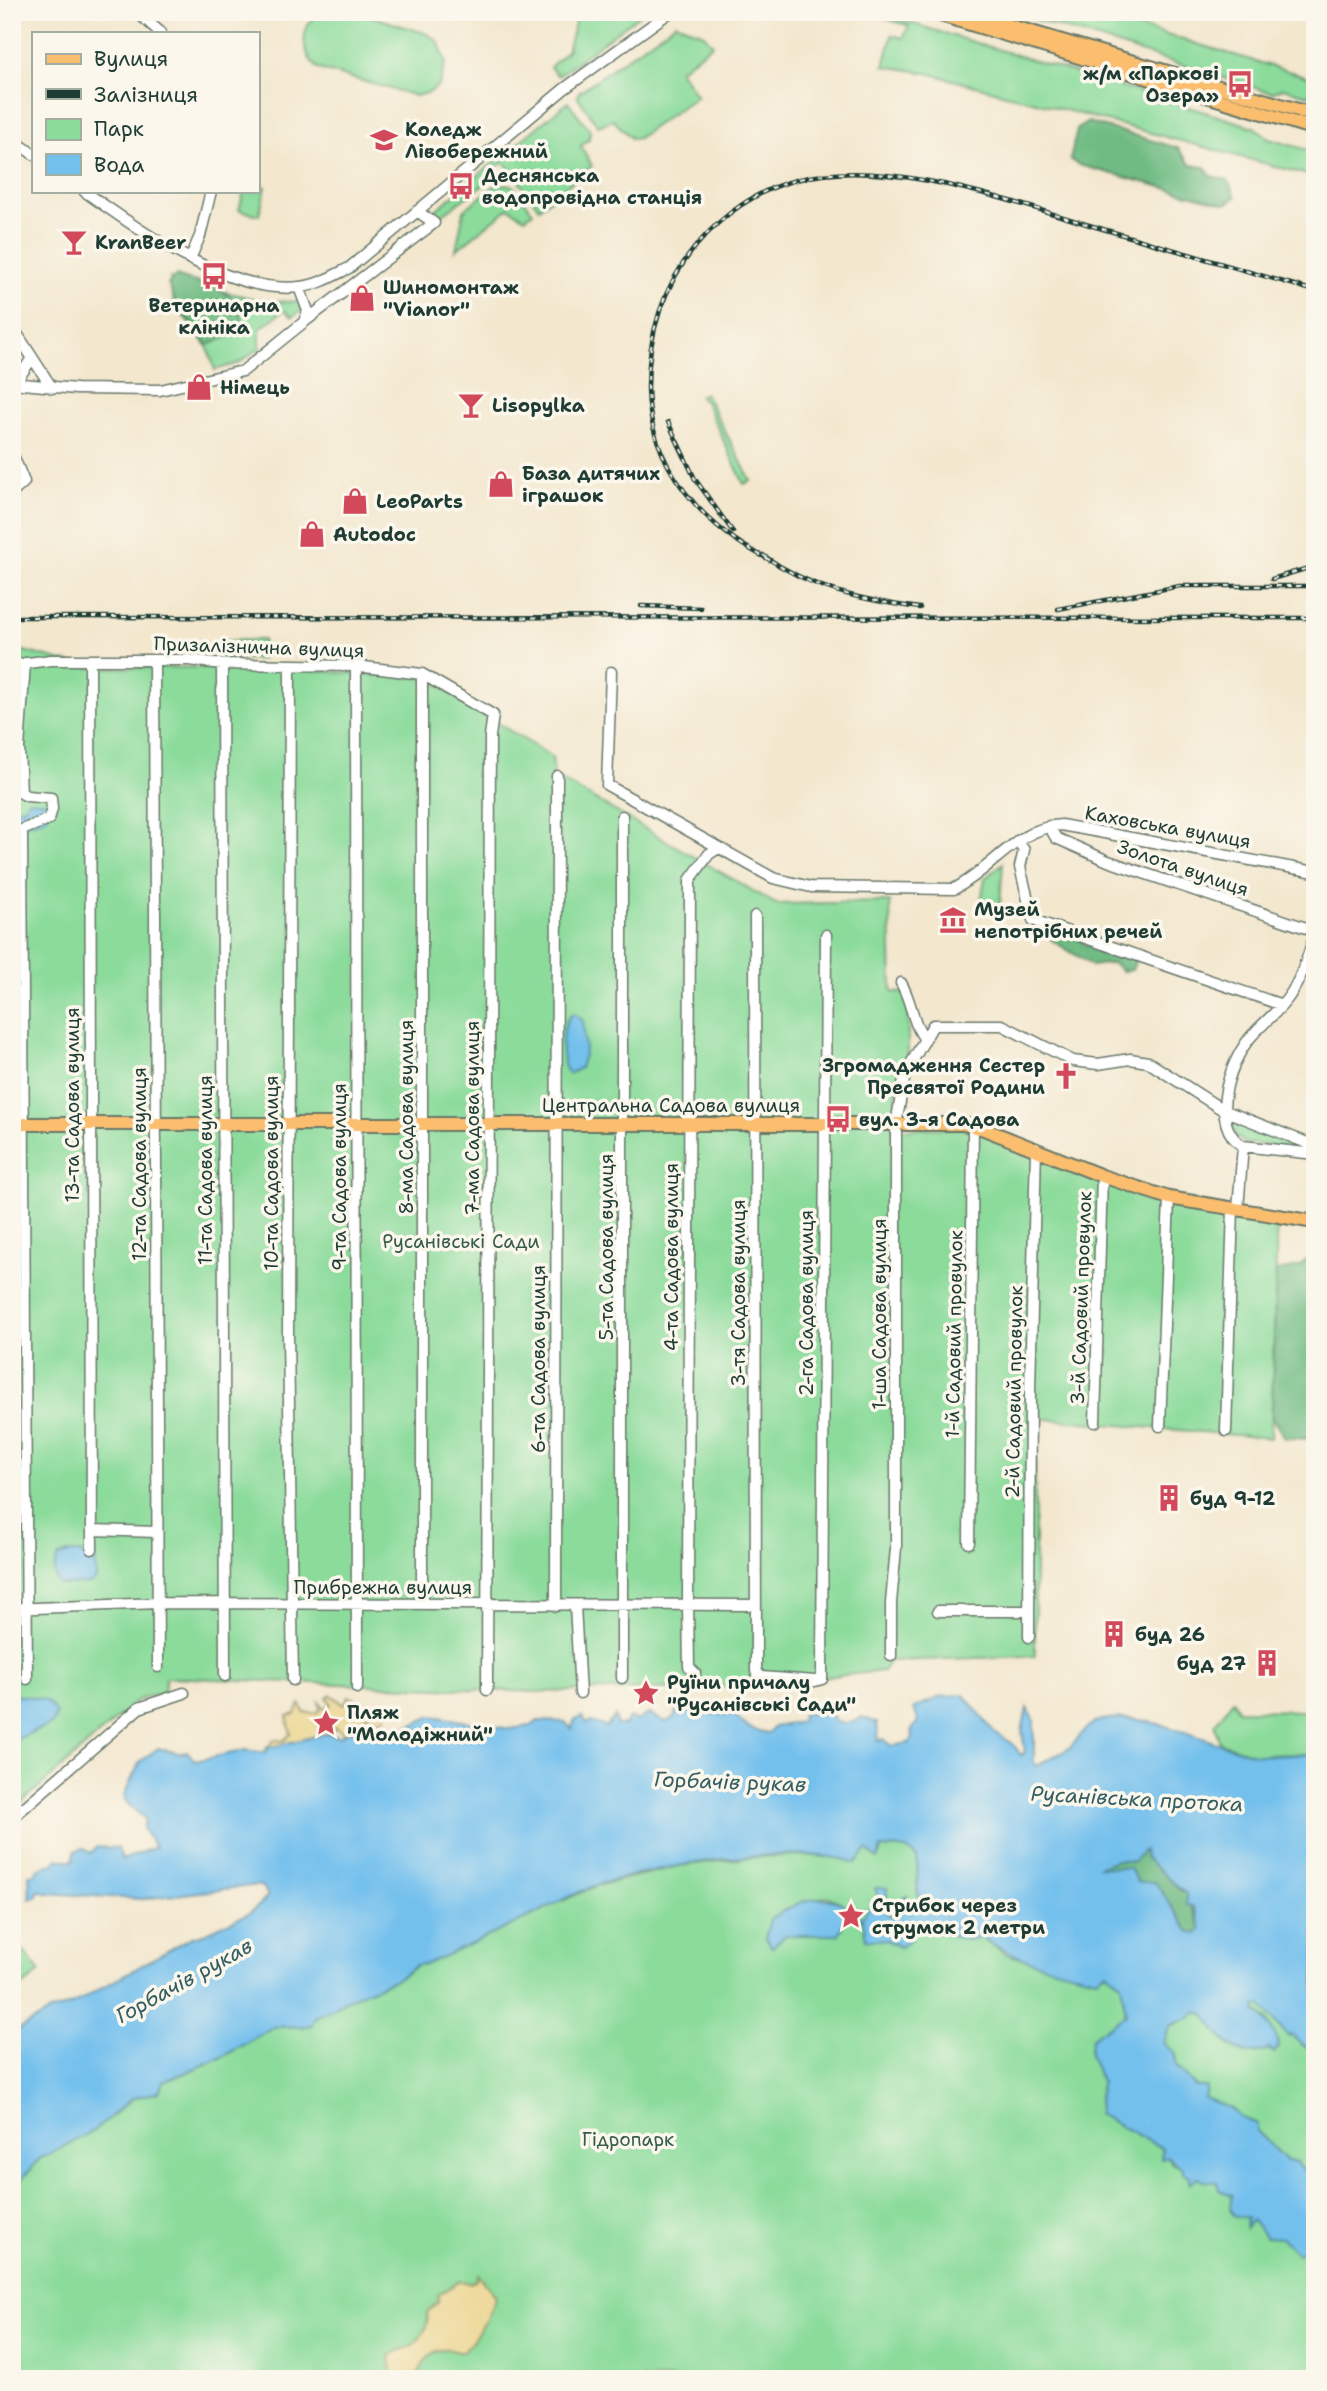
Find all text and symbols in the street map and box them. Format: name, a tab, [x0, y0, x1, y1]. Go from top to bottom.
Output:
legend	[32, 32, 259, 192]
text: Вулиця	[94, 45, 168, 73]
place label: ж/м «Паркові Озера»	[1083, 61, 1219, 108]
bus stop icon: ж/м «Паркові Озера»	[1225, 69, 1255, 99]
text: Залізниця	[94, 81, 198, 109]
text: Парк	[94, 115, 144, 143]
place label: Коледж Лівобережний	[405, 117, 548, 164]
school or university icon: Коледж Лівобережний	[369, 125, 399, 155]
text: Вода	[94, 151, 144, 179]
place label: Деснянська водопровідна станція	[482, 163, 702, 210]
bus stop icon: Деснянська водопровідна станція	[446, 171, 476, 201]
bar icon: KranBeer	[59, 227, 89, 257]
place label: KranBeer	[95, 230, 186, 255]
bus stop icon: Ветеринарна клініка	[199, 261, 229, 291]
place label: Шиномонтаж "Vianor"	[383, 275, 519, 322]
shop icon: Шиномонтаж "Vianor"	[347, 283, 377, 313]
place label: Ветеринарна клініка	[149, 293, 279, 340]
shop icon: Німець	[184, 372, 214, 402]
place label: Німець	[220, 375, 290, 400]
bar icon: Lisopylka	[456, 390, 486, 420]
place label: Lisopylka	[492, 393, 585, 418]
place label: База дитячих іграшок	[522, 461, 660, 508]
shop icon: База дитячих іграшок	[486, 469, 516, 499]
shop icon: LeoParts	[340, 486, 370, 516]
place label: LeoParts	[376, 489, 463, 514]
shop icon: Autodoc	[297, 519, 327, 549]
place label: Autodoc	[333, 522, 416, 547]
street label: Призалізнична вулиця	[153, 631, 365, 663]
street label: Каховська вулиця	[1083, 800, 1253, 854]
street label: Золота вулиця	[1114, 834, 1252, 902]
place label: Музей непотрібних речей	[974, 897, 1162, 944]
museum icon: Музей непотрібних речей	[938, 905, 968, 935]
street label: 13-та Садова вулиця	[60, 1007, 85, 1203]
street label: 8-ма Садова вулиця	[394, 1019, 419, 1215]
street label: 7-ма Садова вулиця	[460, 1021, 485, 1215]
place label: Згромадження Сестер Пресвятої Родини	[822, 1053, 1045, 1100]
church icon: Згромадження Сестер Пресвятої Родини	[1051, 1061, 1081, 1091]
street label: 12-та Садова вулиця	[127, 1067, 152, 1261]
street label: 11-та Садова вулиця	[193, 1075, 218, 1265]
street label: 10-та Садова вулиця	[259, 1075, 284, 1271]
street label: 9-та Садова вулиця	[327, 1083, 352, 1271]
street label: Центральна Садова вулиця	[542, 1093, 800, 1118]
bus stop icon: вул. 3-я Садова	[823, 1104, 853, 1134]
place label: вул. 3-я Садова	[859, 1107, 1019, 1132]
street label: 5-та Садова вулиця	[594, 1154, 619, 1340]
street label: 4-та Садова вулиця	[659, 1163, 684, 1351]
street label: 3-й Садовий провулок	[1065, 1191, 1097, 1405]
street label: 3-тя Садова вулиця	[726, 1199, 751, 1387]
street label: 2-га Садова вулиця	[794, 1210, 819, 1396]
street label: 1-ша Садова вулиця	[867, 1218, 892, 1410]
park label: Русанівські Сади	[382, 1229, 540, 1254]
street label: 1-й Садовий провулок	[940, 1230, 968, 1438]
street label: 6-та Садова вулиця	[526, 1265, 551, 1453]
street label: 2-й Садовий провулок	[1000, 1285, 1028, 1499]
building icon: буд 9-12	[1154, 1483, 1184, 1513]
place label: буд 9-12	[1190, 1486, 1275, 1511]
street label: Прибрежна вулиця	[294, 1575, 472, 1600]
building icon: буд 26	[1099, 1619, 1129, 1649]
place label: буд 26	[1135, 1622, 1205, 1647]
building icon: буд 27	[1252, 1648, 1282, 1678]
place label: буд 27	[1177, 1651, 1246, 1676]
place label: Руїни причалу "Русанівські Сади"	[667, 1670, 856, 1717]
place icon: Руїни причалу "Русанівські Сади"	[631, 1678, 661, 1708]
place label: Пляж "Молодіжний"	[347, 1700, 493, 1747]
place icon: Пляж "Молодіжний"	[311, 1708, 341, 1738]
water label: Горбачів рукав	[653, 1765, 807, 1799]
water label: Русанівська протока	[1030, 1779, 1244, 1819]
place label: Стрибок через струмок 2 метри	[872, 1893, 1045, 1940]
place icon: Стрибок через струмок 2 метри	[836, 1901, 866, 1931]
water label: Горбачів рукав	[111, 1932, 257, 2030]
park label: Гідропарк	[582, 2127, 674, 2152]

